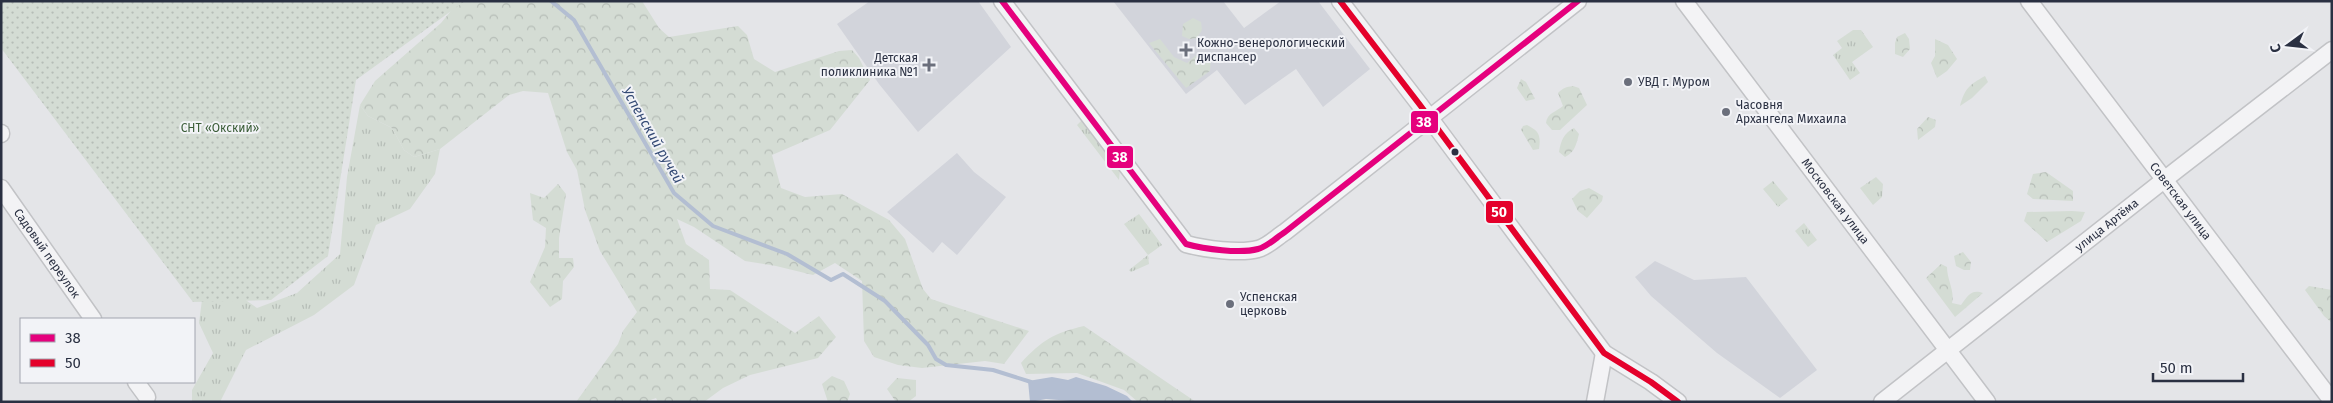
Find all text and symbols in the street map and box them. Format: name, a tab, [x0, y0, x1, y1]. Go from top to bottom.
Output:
north arrow	[2263, 20, 2313, 70]
place label: Кожно-венерологический диспансер	[1197, 36, 1345, 64]
text: С	[2267, 42, 2285, 54]
marker: Кожно-венерологический диспансер	[1179, 43, 1193, 57]
place label: Детская поликлиника №1	[821, 51, 918, 79]
marker: Детская поликлиника №1	[922, 58, 936, 72]
place label: УВД г. Муром	[1638, 75, 1710, 89]
marker: УВД г. Муром	[1622, 76, 1634, 88]
water label: Успенский ручей	[618, 84, 687, 187]
place label: Часовня Архангела Михаила	[1736, 98, 1846, 126]
marker: Часовня Архангела Михаила	[1720, 106, 1732, 118]
line badge: 38	[1410, 110, 1439, 134]
text: 38	[1415, 114, 1432, 131]
park label: СНТ «Окский»	[181, 121, 260, 135]
line badge: 38	[1106, 145, 1134, 169]
unlabelled marker	[1450, 147, 1460, 157]
text: 38	[1111, 149, 1128, 166]
street label: Московская улица	[1799, 156, 1872, 247]
street label: Советская улица	[2147, 160, 2214, 242]
street label: улица Артёма	[2072, 196, 2141, 254]
line badge: 50	[1485, 200, 1514, 224]
text: 50	[1491, 204, 1507, 221]
street label: Садовый переулок	[11, 206, 84, 302]
place label: Успенская церковь	[1240, 290, 1297, 318]
marker: Успенская церковь	[1224, 298, 1236, 310]
legend	[20, 318, 195, 383]
text: 38	[65, 329, 81, 347]
scale bar	[2153, 350, 2243, 382]
text: 50	[65, 354, 81, 372]
text: 50 m	[2160, 359, 2193, 377]

